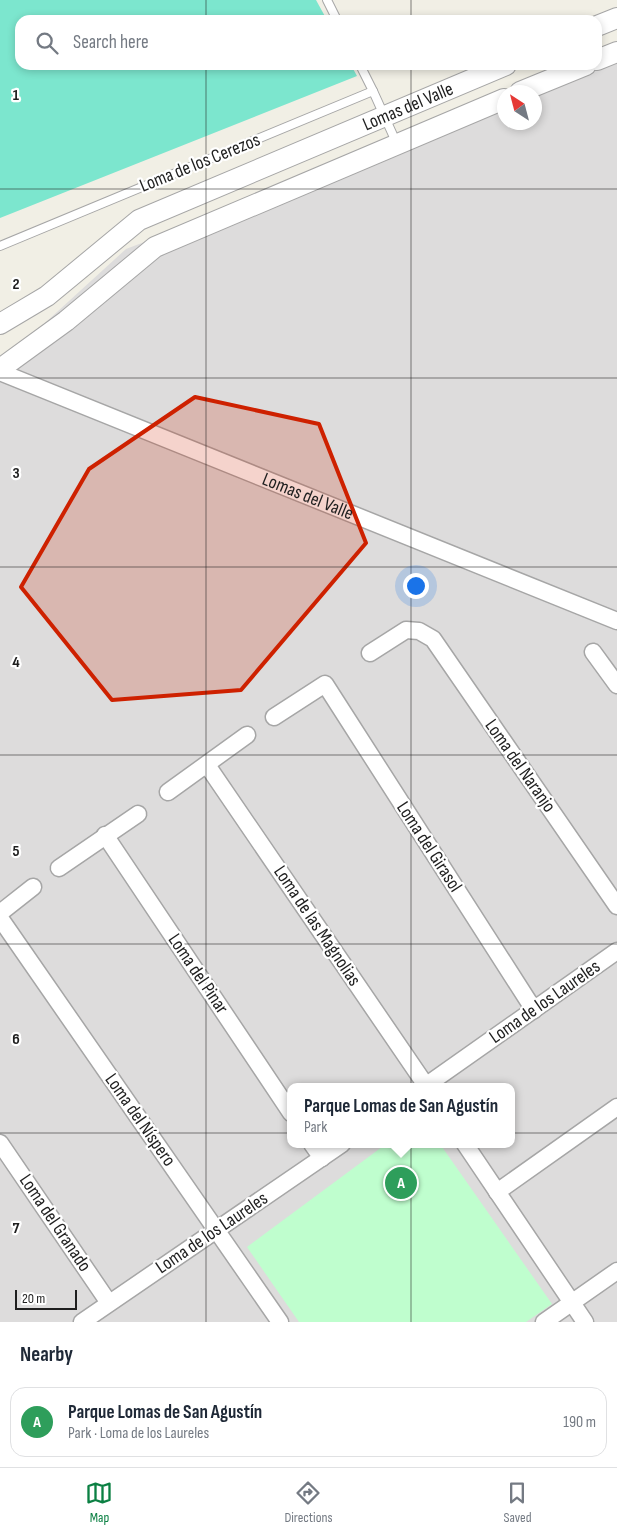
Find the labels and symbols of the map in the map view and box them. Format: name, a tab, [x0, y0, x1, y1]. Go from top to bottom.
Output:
street label: Lomas del Valle	[359, 77, 457, 136]
north arrow	[497, 85, 542, 130]
text: 1	[13, 86, 20, 105]
street label: Loma de los Cerezos	[136, 128, 264, 198]
text: 2	[12, 275, 20, 294]
text: 3	[12, 464, 20, 483]
street label: Lomas del Valle	[259, 468, 357, 525]
your location	[403, 573, 429, 599]
text: 4	[12, 653, 20, 672]
street label: Loma del Naranjo	[480, 715, 560, 817]
street label: Loma del Girasol	[391, 797, 467, 897]
text: 5	[12, 842, 20, 861]
street label: Loma de las Magnolias	[268, 861, 366, 991]
street label: Loma del Pinar	[163, 930, 234, 1019]
street label: Loma de los Laureles	[485, 955, 605, 1049]
text: 6	[12, 1030, 20, 1049]
street label: Loma del Níspero	[100, 1069, 180, 1171]
pin: A	[385, 1164, 417, 1202]
street label: Loma del Granado	[14, 1170, 96, 1276]
street label: Loma de los Laureles	[152, 1187, 273, 1279]
text: 7	[13, 1219, 20, 1238]
scale bar	[15, 1287, 78, 1310]

